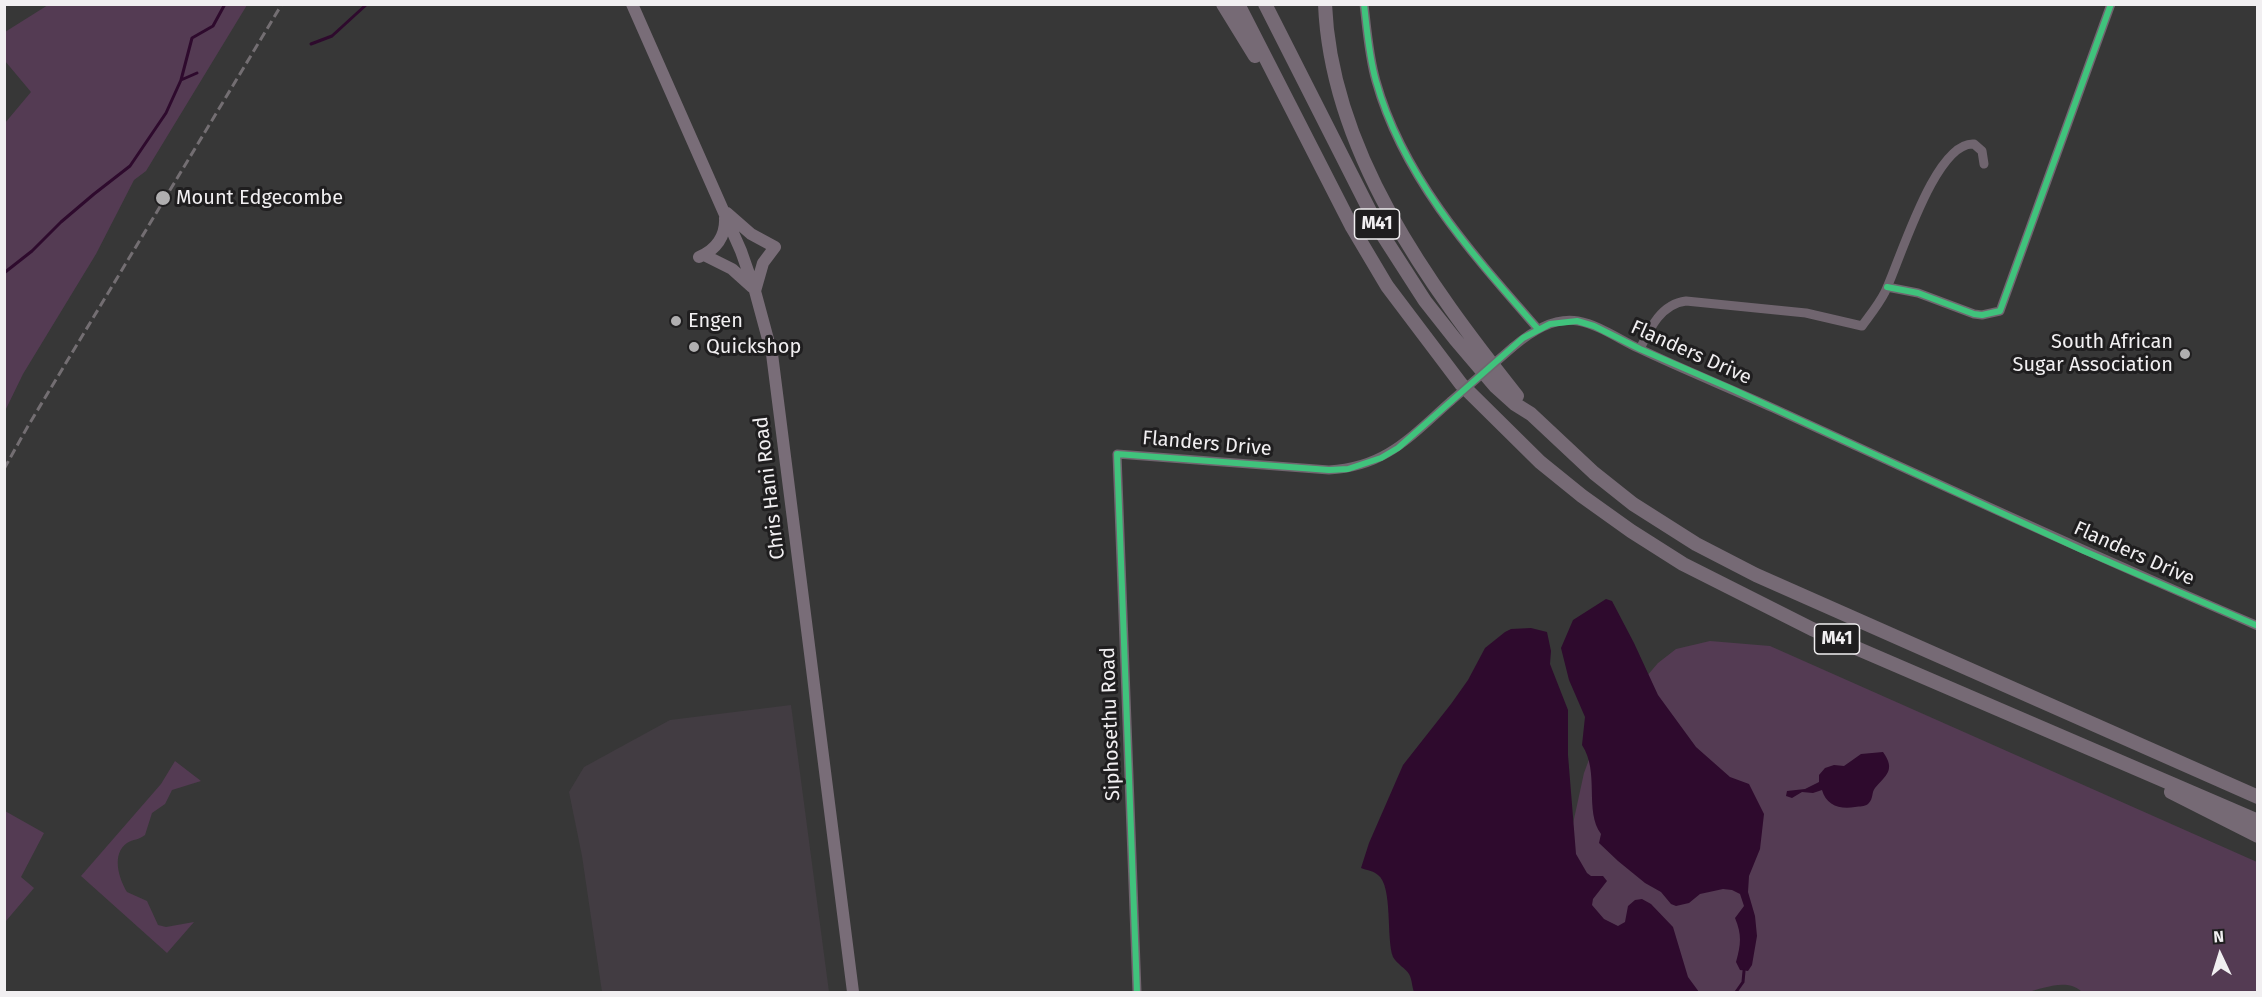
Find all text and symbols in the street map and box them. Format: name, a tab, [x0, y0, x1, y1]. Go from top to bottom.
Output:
place label: Mount Edgecombe	[176, 186, 343, 210]
marker: Mount Edgecombe	[154, 189, 172, 207]
road number: M41	[1354, 209, 1400, 239]
place label: Engen	[688, 309, 743, 333]
marker: Engen	[669, 314, 683, 328]
street label: Flanders Drive	[1627, 316, 1755, 390]
place label: South African Sugar Association	[2013, 330, 2173, 377]
place label: Quickshop	[706, 335, 801, 359]
marker: Quickshop	[687, 340, 701, 354]
marker: South African Sugar Association	[2178, 347, 2192, 361]
street label: Chris Hani Road	[749, 415, 791, 561]
street label: Flanders Drive	[1141, 426, 1273, 462]
street label: Flanders Drive	[2070, 517, 2198, 591]
road number: M41	[1814, 624, 1860, 654]
street label: Siphosethu Road	[1096, 647, 1126, 801]
north arrow	[2190, 925, 2250, 985]
text: N	[2213, 927, 2225, 946]

